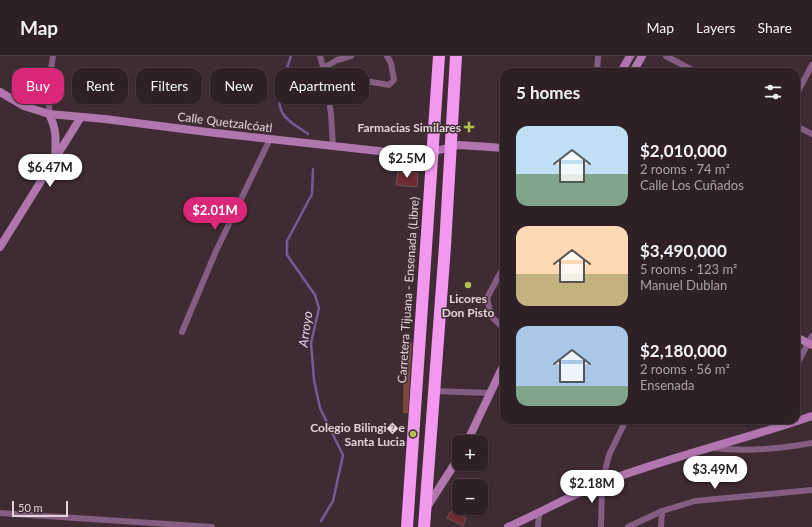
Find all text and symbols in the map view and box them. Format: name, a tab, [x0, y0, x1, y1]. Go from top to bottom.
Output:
text: Map	[20, 16, 58, 39]
text: Map	[646, 19, 674, 36]
text: Layers	[696, 19, 736, 36]
text: Share	[758, 19, 792, 36]
chip: Buy	[12, 68, 64, 104]
chip: Rent	[72, 68, 128, 104]
chip: Filters	[136, 68, 202, 104]
chip: New	[210, 68, 267, 104]
chip: Apartment	[275, 68, 369, 104]
icon: filters	[762, 81, 784, 103]
text: 5 homes	[516, 82, 580, 103]
street label: Calle Quetzalcóatl	[177, 109, 273, 135]
place label: Farmacias Similares	[357, 120, 461, 135]
marker: Farmacias Similares	[464, 122, 474, 132]
text: $2,010,000	[640, 140, 727, 161]
icon: home	[548, 142, 596, 190]
pin: $2.5M	[379, 145, 435, 179]
text: $2.5M	[388, 150, 426, 166]
pin: $6.47M	[17, 154, 83, 188]
text: $6.47M	[27, 159, 73, 175]
text: 2 rooms · 74 m²	[640, 161, 730, 177]
text: Calle Los Cuñados	[640, 177, 744, 193]
street label: Carretera Tijuana - Ensenada (Libre)	[394, 196, 422, 384]
pin: $2.01M	[182, 197, 248, 231]
text: $2.01M	[192, 202, 238, 218]
text: $3,490,000	[640, 240, 727, 261]
icon: home	[548, 242, 596, 290]
text: 5 rooms · 123 m²	[640, 261, 737, 277]
text: Manuel Dublan	[640, 277, 727, 293]
marker: Licores Don Pisto	[463, 280, 473, 290]
place label: Licores Don Pisto	[442, 291, 494, 320]
water label: Arroyo	[294, 310, 315, 349]
text: $2,180,000	[640, 340, 727, 361]
icon: home	[548, 342, 596, 390]
text: 2 rooms · 56 m²	[640, 361, 730, 377]
text: Ensenada	[640, 377, 695, 393]
place label: Colegio Bilingi�e Santa Lucia	[310, 420, 406, 449]
marker: Colegio Bilingi�e Santa Lucia	[408, 429, 418, 439]
map controls	[452, 435, 488, 515]
button: +	[452, 435, 488, 471]
pin: $3.49M	[682, 456, 748, 490]
text: $3.49M	[692, 461, 738, 477]
pin: $2.18M	[559, 470, 625, 504]
text: $2.18M	[569, 475, 615, 491]
button: −	[452, 479, 488, 515]
scale bar	[12, 499, 68, 518]
text: 50 m	[18, 501, 43, 514]

